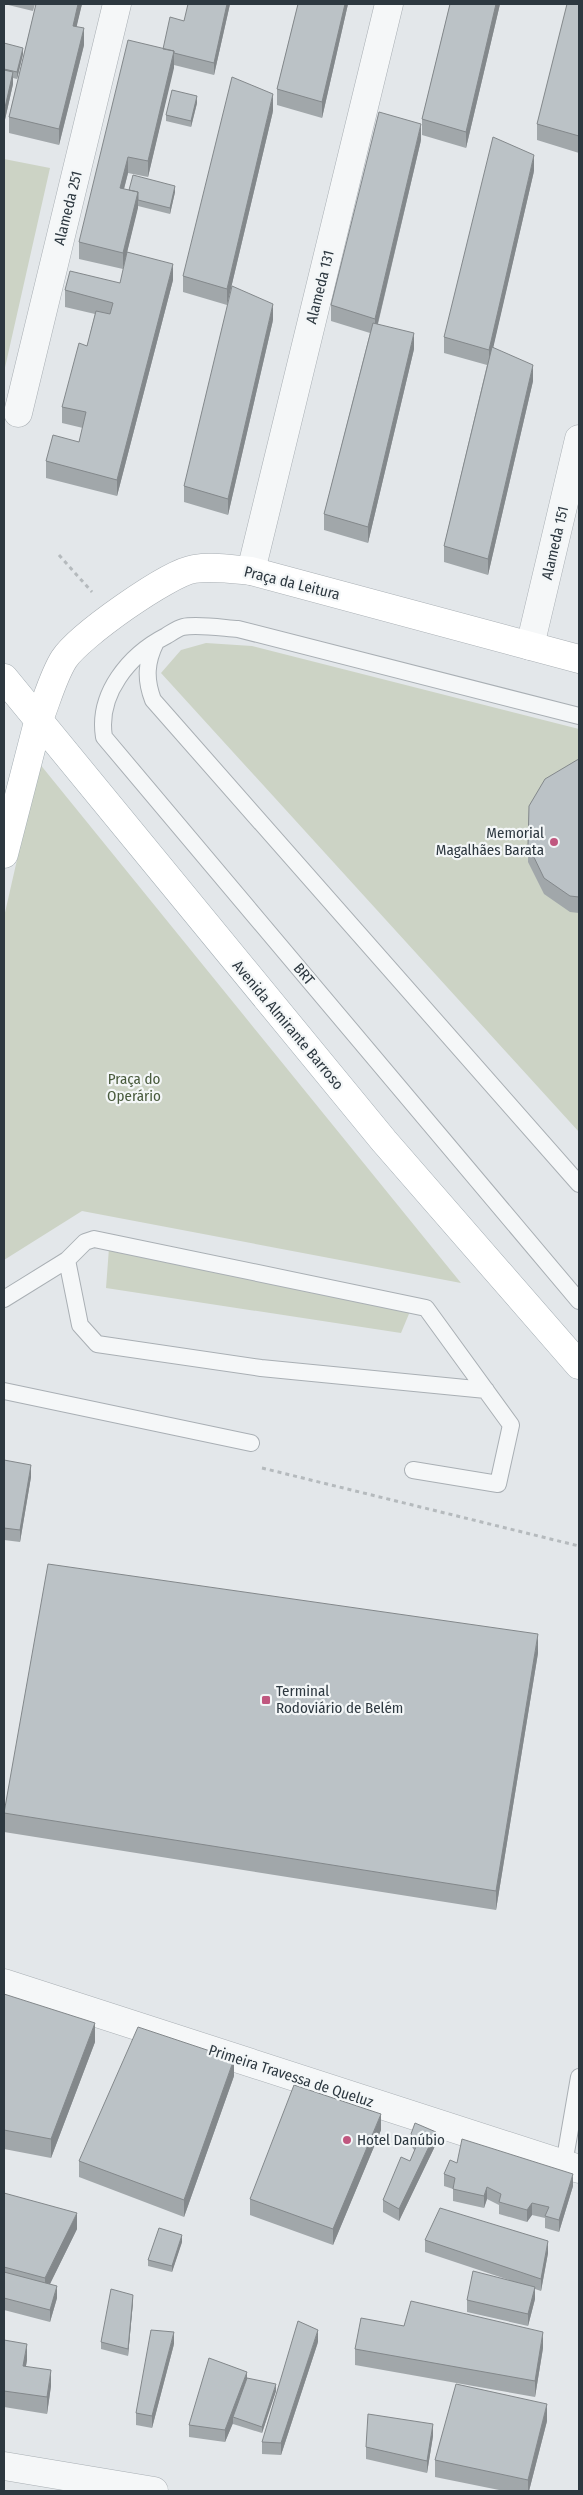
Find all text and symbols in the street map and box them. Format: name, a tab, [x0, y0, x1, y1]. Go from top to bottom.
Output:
street label: Alameda 251	[50, 169, 86, 247]
street label: Alameda 131	[302, 248, 338, 326]
street label: Alameda 151	[538, 505, 572, 581]
street label: Praça da Leitura	[242, 562, 342, 604]
place label: Memorial Magalhães Barata	[436, 824, 544, 859]
marker: Memorial Magalhães Barata	[548, 836, 560, 848]
street label: Avenida Almirante Barroso	[229, 957, 347, 1093]
street label: BRT	[290, 959, 318, 989]
park label: Praça do Operário	[107, 1070, 161, 1105]
place label: Terminal Rodoviário de Belém	[276, 1682, 403, 1717]
marker: Terminal Rodoviário de Belém	[260, 1694, 272, 1706]
street label: Primeira Travessa de Queluz	[206, 2041, 376, 2111]
place label: Hotel Danúbio	[357, 2131, 445, 2149]
marker: Hotel Danúbio	[341, 2134, 353, 2146]

